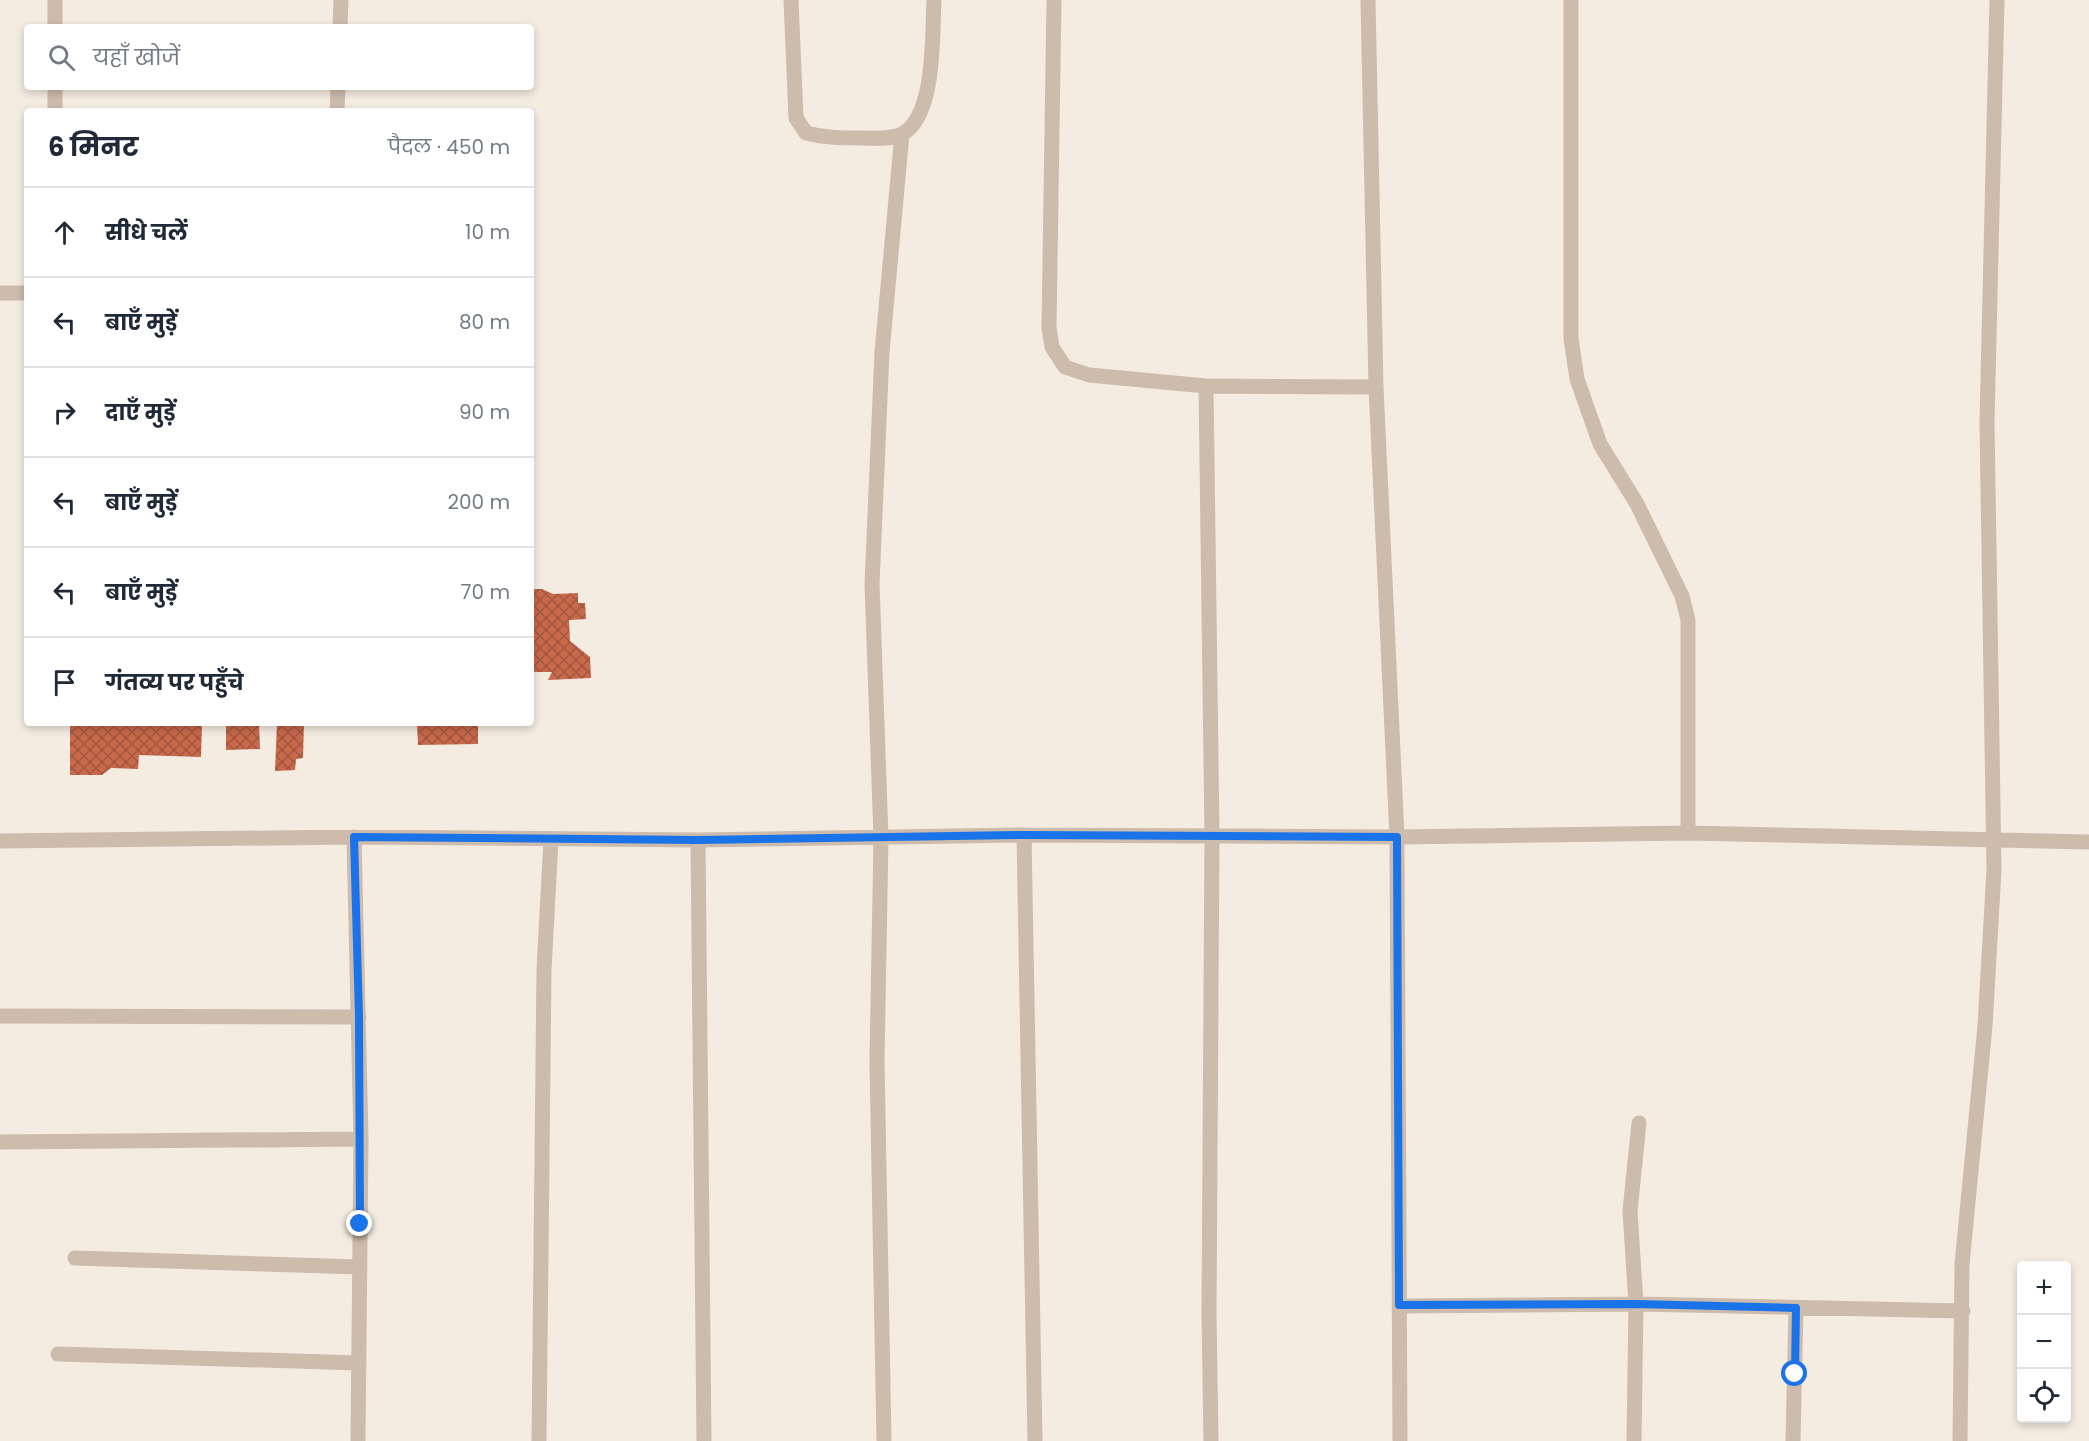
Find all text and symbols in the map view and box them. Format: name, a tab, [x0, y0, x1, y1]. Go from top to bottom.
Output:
search box	[24, 24, 534, 90]
icon: search	[45, 41, 78, 74]
text: यहाँ खोजें	[93, 42, 180, 73]
text: 6 मिनट	[48, 129, 138, 165]
text: पैदल · 450 m	[388, 133, 510, 161]
icon: ahead	[48, 216, 81, 249]
text: सीधे चलें	[105, 217, 188, 248]
text: 10 m	[465, 218, 510, 246]
icon: left	[48, 306, 81, 339]
text: बाएँ मुड़ें	[105, 307, 177, 338]
text: 80 m	[459, 308, 510, 336]
icon: right	[48, 396, 81, 429]
text: दाएँ मुड़ें	[105, 397, 176, 428]
text: 90 m	[459, 398, 510, 426]
icon: left	[48, 486, 81, 519]
text: बाएँ मुड़ें	[105, 487, 177, 518]
text: 200 m	[447, 488, 510, 516]
icon: left	[48, 576, 81, 609]
text: बाएँ मुड़ें	[105, 577, 177, 608]
text: 70 m	[461, 578, 510, 606]
icon: arrive	[48, 666, 81, 699]
text: गंतव्य पर पहुँचे	[105, 667, 244, 698]
route end	[346, 1210, 372, 1236]
map controls	[2017, 1261, 2071, 1423]
button: +	[2017, 1261, 2071, 1315]
button: −	[2017, 1315, 2071, 1369]
route start	[1781, 1360, 1807, 1386]
button: locate	[2017, 1369, 2071, 1423]

